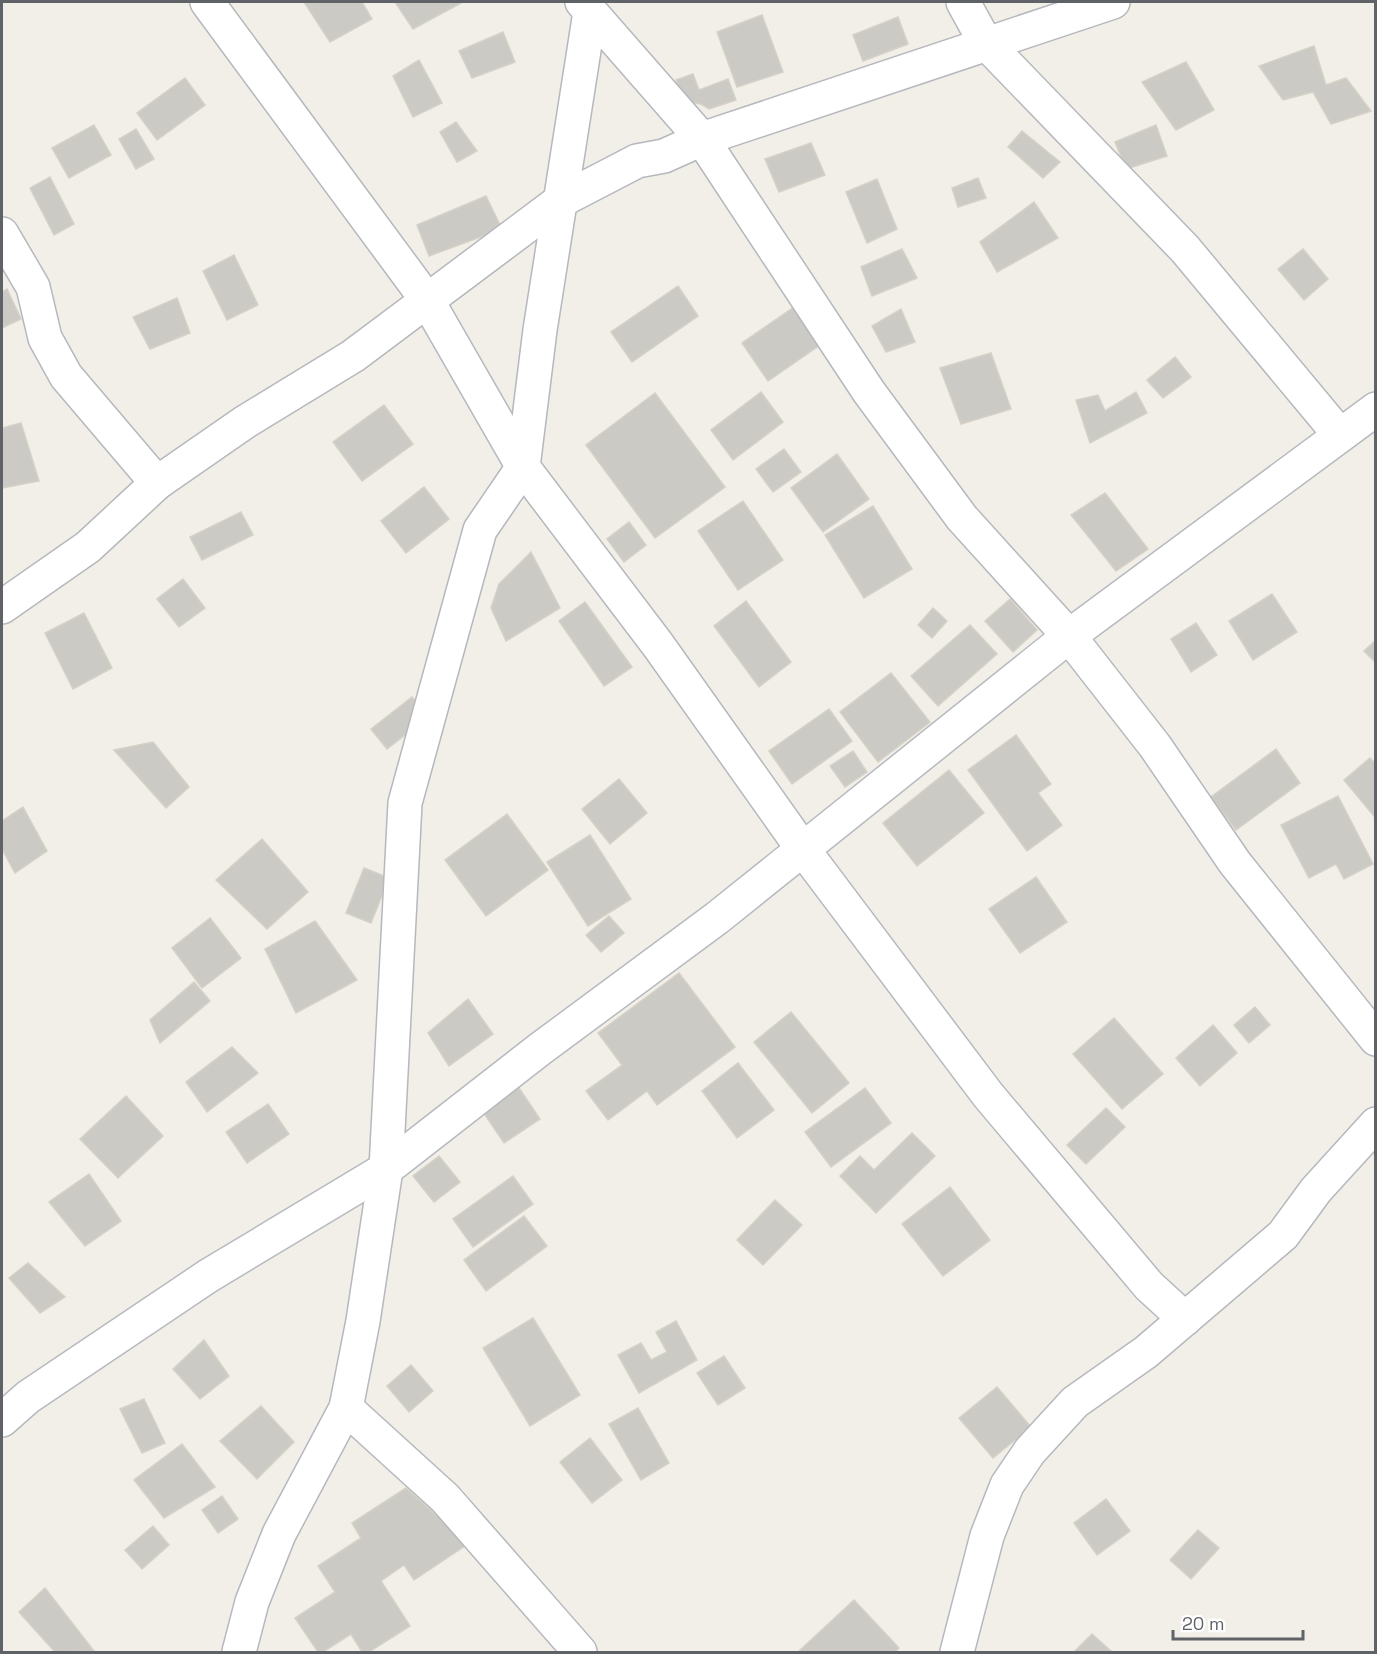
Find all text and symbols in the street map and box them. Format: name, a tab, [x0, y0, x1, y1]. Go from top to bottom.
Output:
scale bar	[1173, 1603, 1304, 1641]
text: 20 m	[1182, 1612, 1225, 1635]

